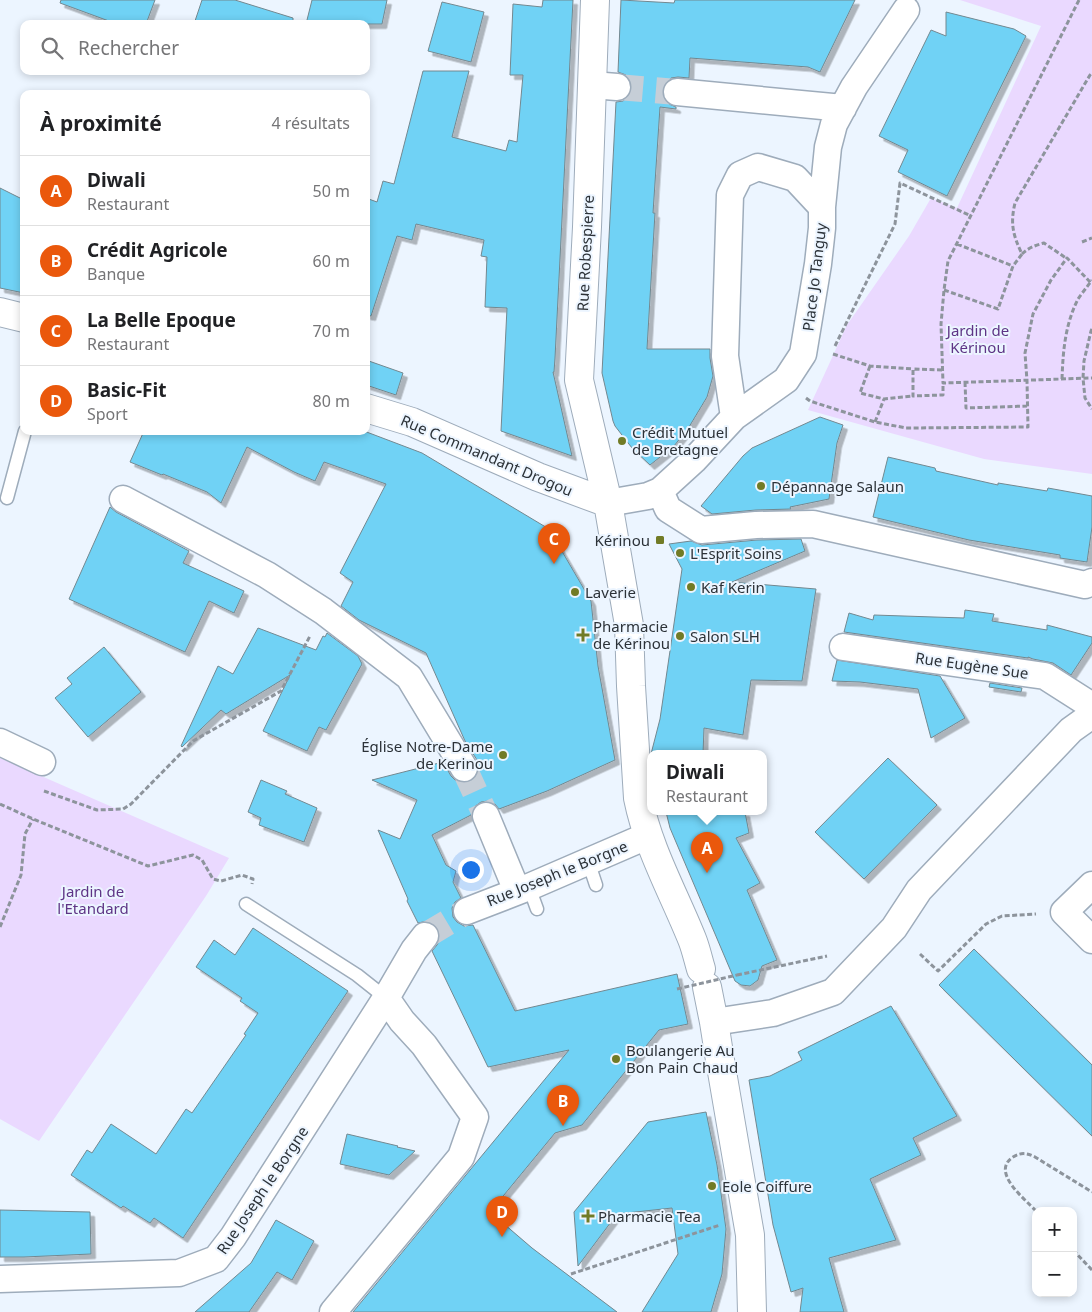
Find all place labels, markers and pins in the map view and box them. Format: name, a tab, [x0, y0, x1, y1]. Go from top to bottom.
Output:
place label: Crédit Mutuel de Bretagne	[632, 422, 728, 459]
marker: Crédit Mutuel de Bretagne	[616, 435, 628, 447]
place label: Dépannage Salaun	[771, 476, 904, 496]
marker: Dépannage Salaun	[755, 480, 767, 492]
pin: C	[538, 523, 570, 564]
place label: Kérinou	[595, 530, 650, 550]
marker: Kérinou	[654, 534, 666, 546]
place label: L'Esprit Soins	[690, 543, 782, 563]
marker: L'Esprit Soins	[674, 547, 686, 559]
place label: Kaf Kerin	[701, 577, 765, 597]
marker: Kaf Kerin	[685, 581, 697, 593]
place label: Laverie	[585, 582, 636, 602]
marker: Laverie	[569, 586, 581, 598]
place label: Pharmacie de Kérinou	[593, 616, 670, 653]
place label: Salon SLH	[690, 626, 760, 646]
marker: Pharmacie de Kérinou	[577, 629, 589, 641]
marker: Salon SLH	[674, 630, 686, 642]
place label: Église Notre-Dame de Kerinou	[361, 736, 493, 773]
marker: Église Notre-Dame de Kerinou	[497, 749, 509, 761]
pin: A	[691, 832, 723, 873]
place label: Boulangerie Au Bon Pain Chaud	[626, 1040, 738, 1077]
marker: Boulangerie Au Bon Pain Chaud	[610, 1053, 622, 1065]
pin: B	[547, 1085, 579, 1126]
place label: Eole Coiffure	[722, 1176, 812, 1196]
marker: Eole Coiffure	[706, 1180, 718, 1192]
pin: D	[486, 1196, 518, 1237]
place label: Pharmacie Tea	[598, 1206, 701, 1226]
marker: Pharmacie Tea	[582, 1210, 594, 1222]

